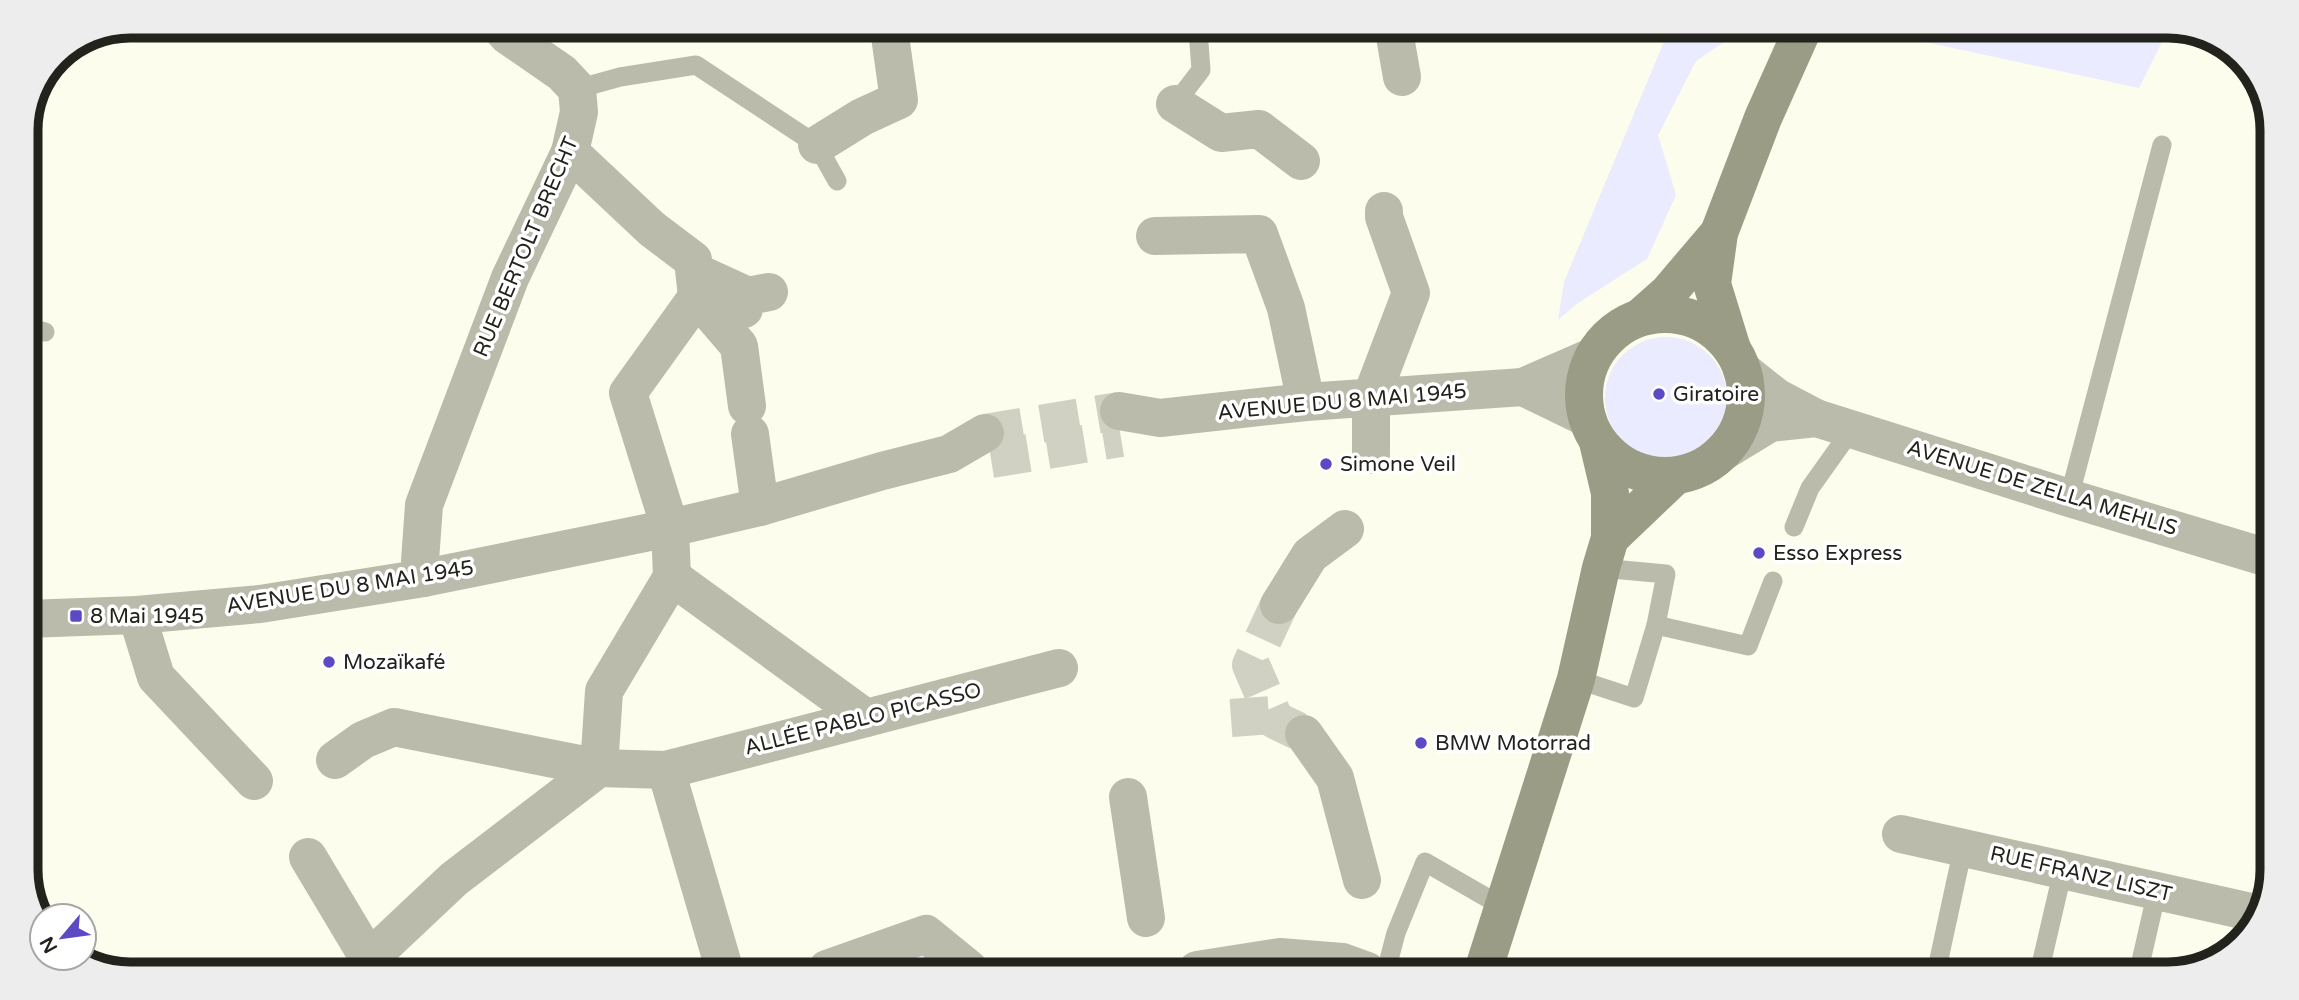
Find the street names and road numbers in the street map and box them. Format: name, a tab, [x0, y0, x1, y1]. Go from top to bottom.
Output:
street label: RUE BERTOLT BRECHT	[468, 133, 584, 361]
street label: AVENUE DU 8 MAI 1945	[1216, 379, 1468, 425]
street label: AVENUE DE ZELLA MEHLIS	[1904, 435, 2180, 541]
street label: AVENUE DU 8 MAI 1945	[224, 555, 476, 619]
street label: ALLÉE PABLO PICASSO	[742, 677, 984, 761]
street label: RUE FRANZ LISZT	[1988, 841, 2175, 907]

